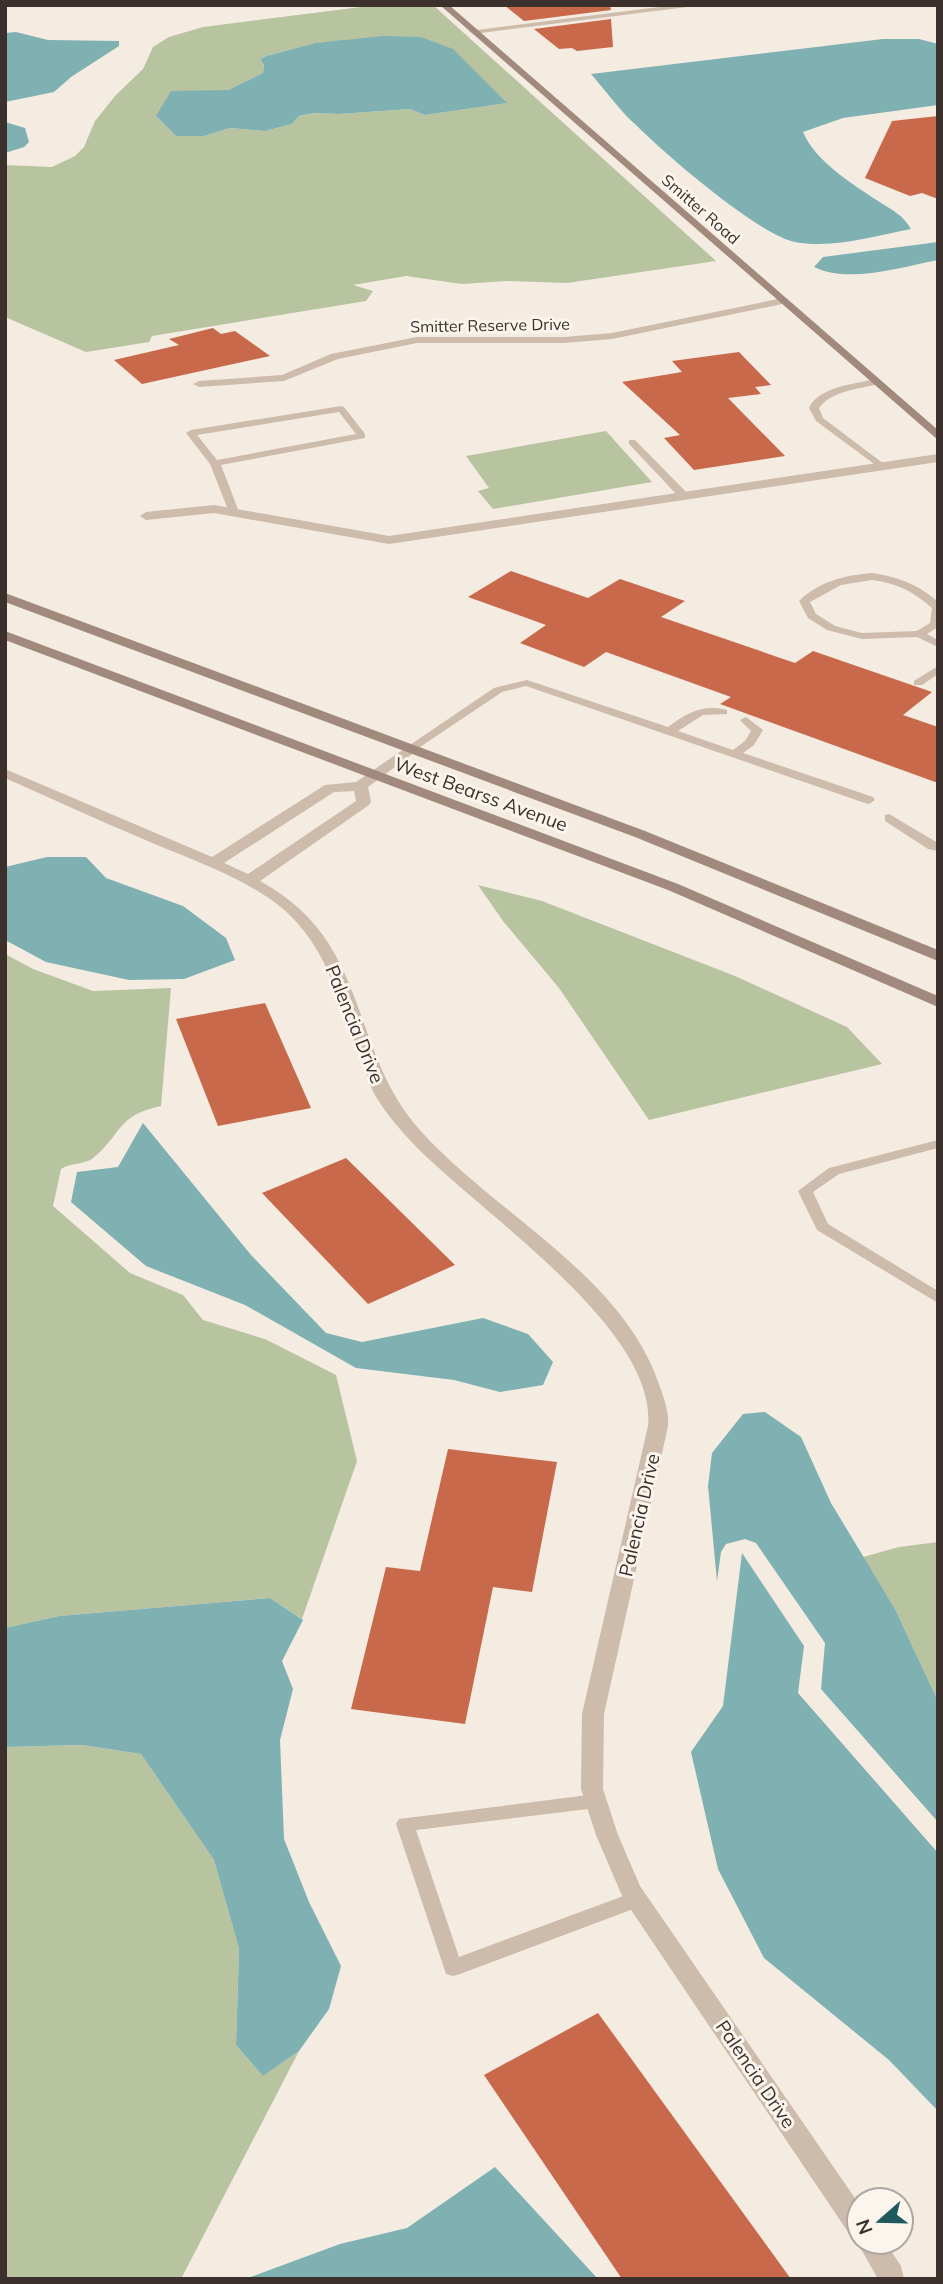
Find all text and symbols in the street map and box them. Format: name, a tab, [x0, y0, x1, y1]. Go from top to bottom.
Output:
street label: Smitter Road	[658, 170, 744, 248]
street label: Smitter Reserve Drive	[410, 314, 570, 336]
street label: West Bearss Avenue	[391, 751, 571, 837]
street label: Palencia Drive	[320, 961, 390, 1087]
street label: Palencia Drive	[613, 1451, 665, 1579]
street label: Palencia Drive	[711, 2015, 801, 2133]
north arrow	[845, 2186, 915, 2256]
text: N	[850, 2216, 878, 2238]

